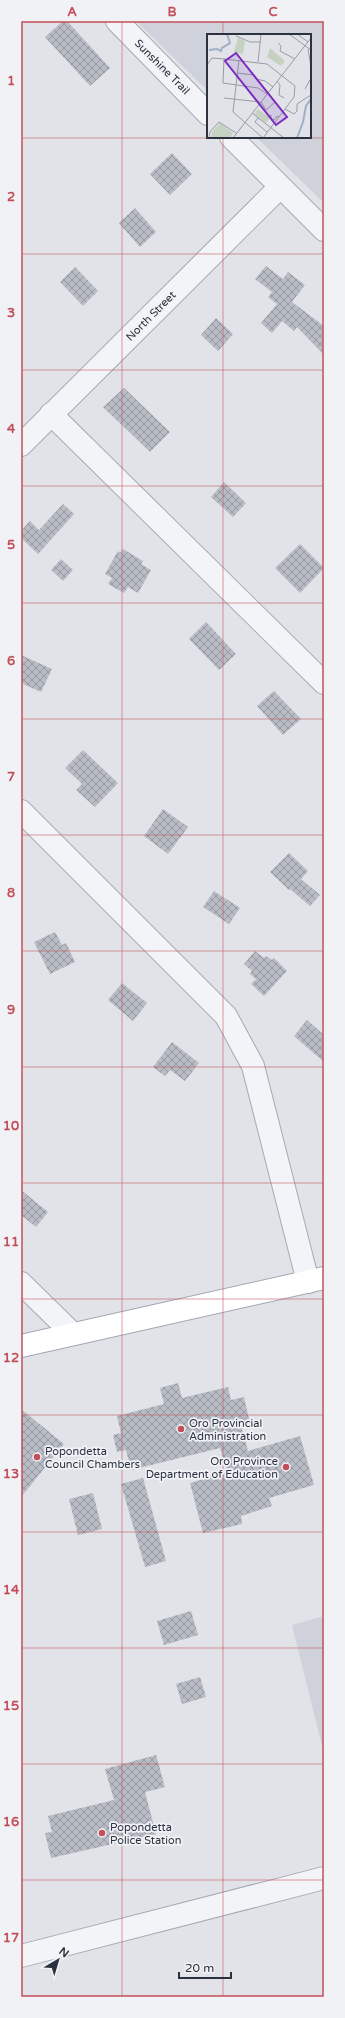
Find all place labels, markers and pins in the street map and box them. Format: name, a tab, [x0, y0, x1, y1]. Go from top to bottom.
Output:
place label: Oro Provincial Administration	[189, 1417, 266, 1443]
marker: Oro Provincial Administration	[176, 1424, 186, 1434]
place label: Popondetta Council Chambers	[45, 1445, 140, 1471]
marker: Popondetta Council Chambers	[32, 1452, 42, 1462]
place label: Oro Province Department of Education	[146, 1455, 278, 1481]
marker: Oro Province Department of Education	[281, 1462, 291, 1472]
place label: Popondetta Police Station	[110, 1821, 181, 1847]
marker: Popondetta Police Station	[97, 1828, 107, 1838]

